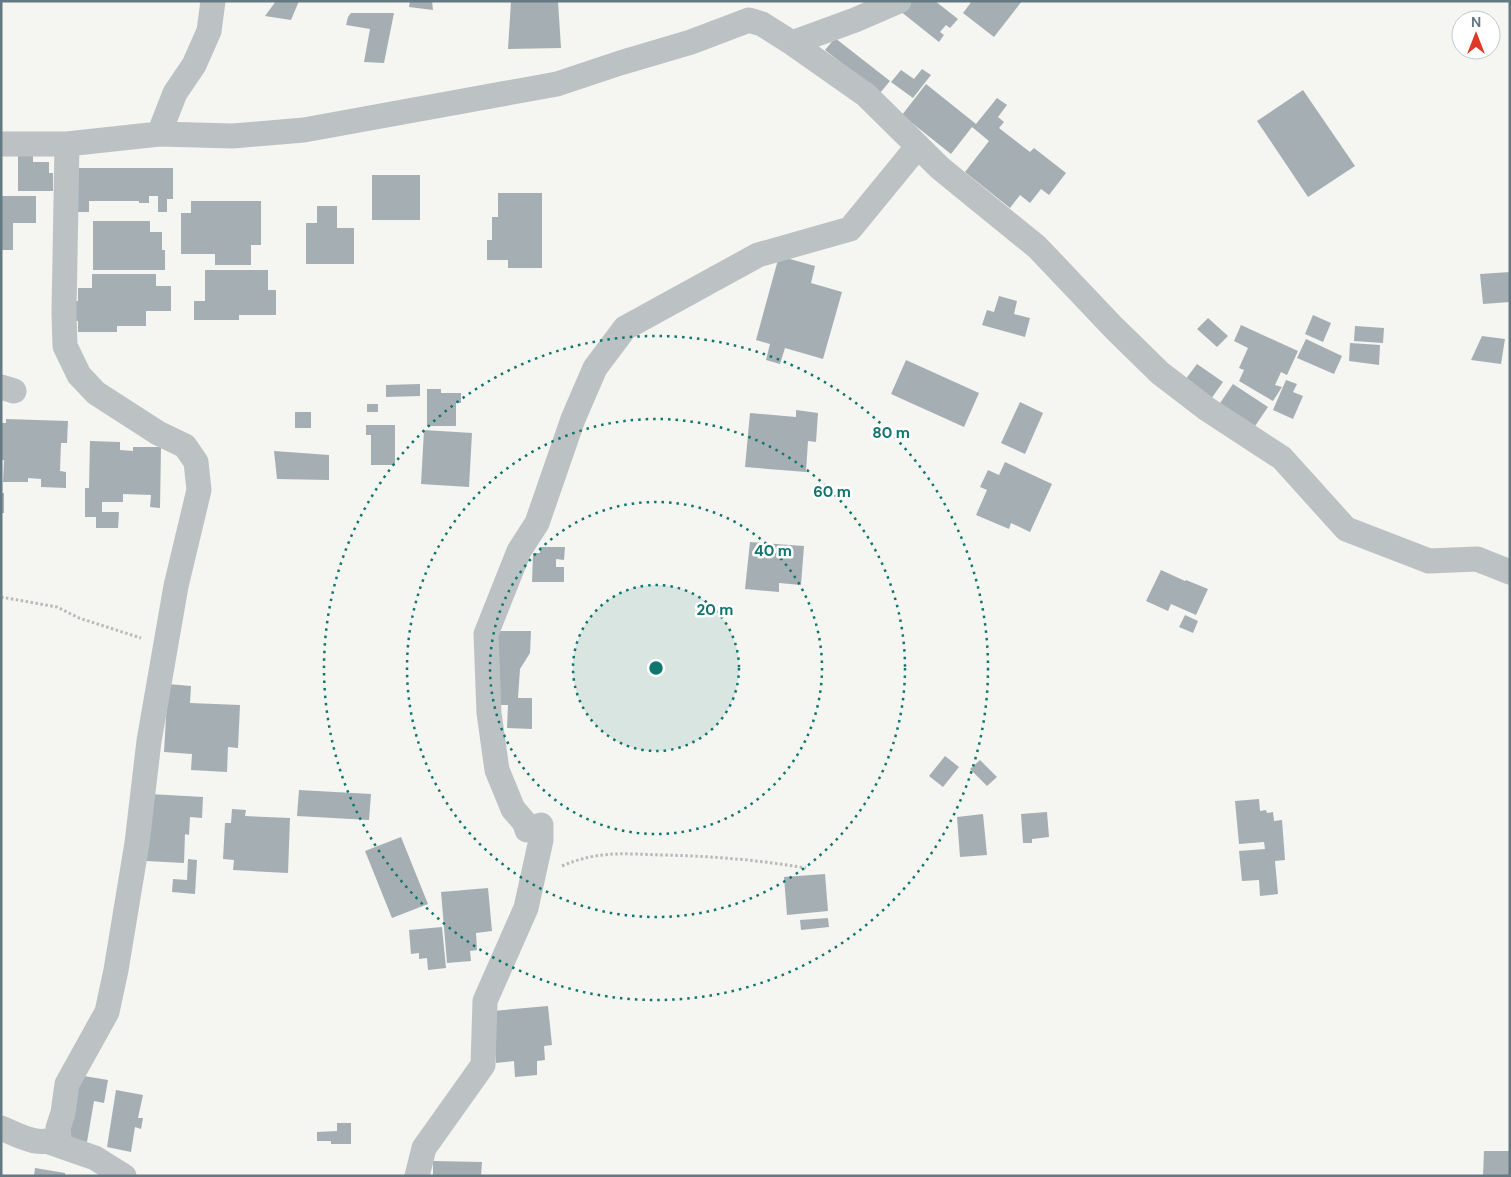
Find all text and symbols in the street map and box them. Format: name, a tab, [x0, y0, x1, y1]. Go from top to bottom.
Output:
north arrow	[1451, 10, 1501, 60]
text: N	[1471, 13, 1481, 31]
text: 80 m	[872, 423, 910, 443]
text: 60 m	[813, 482, 851, 502]
text: 40 m	[754, 541, 792, 561]
text: 20 m	[697, 600, 733, 620]
centre of rings	[647, 659, 665, 677]

